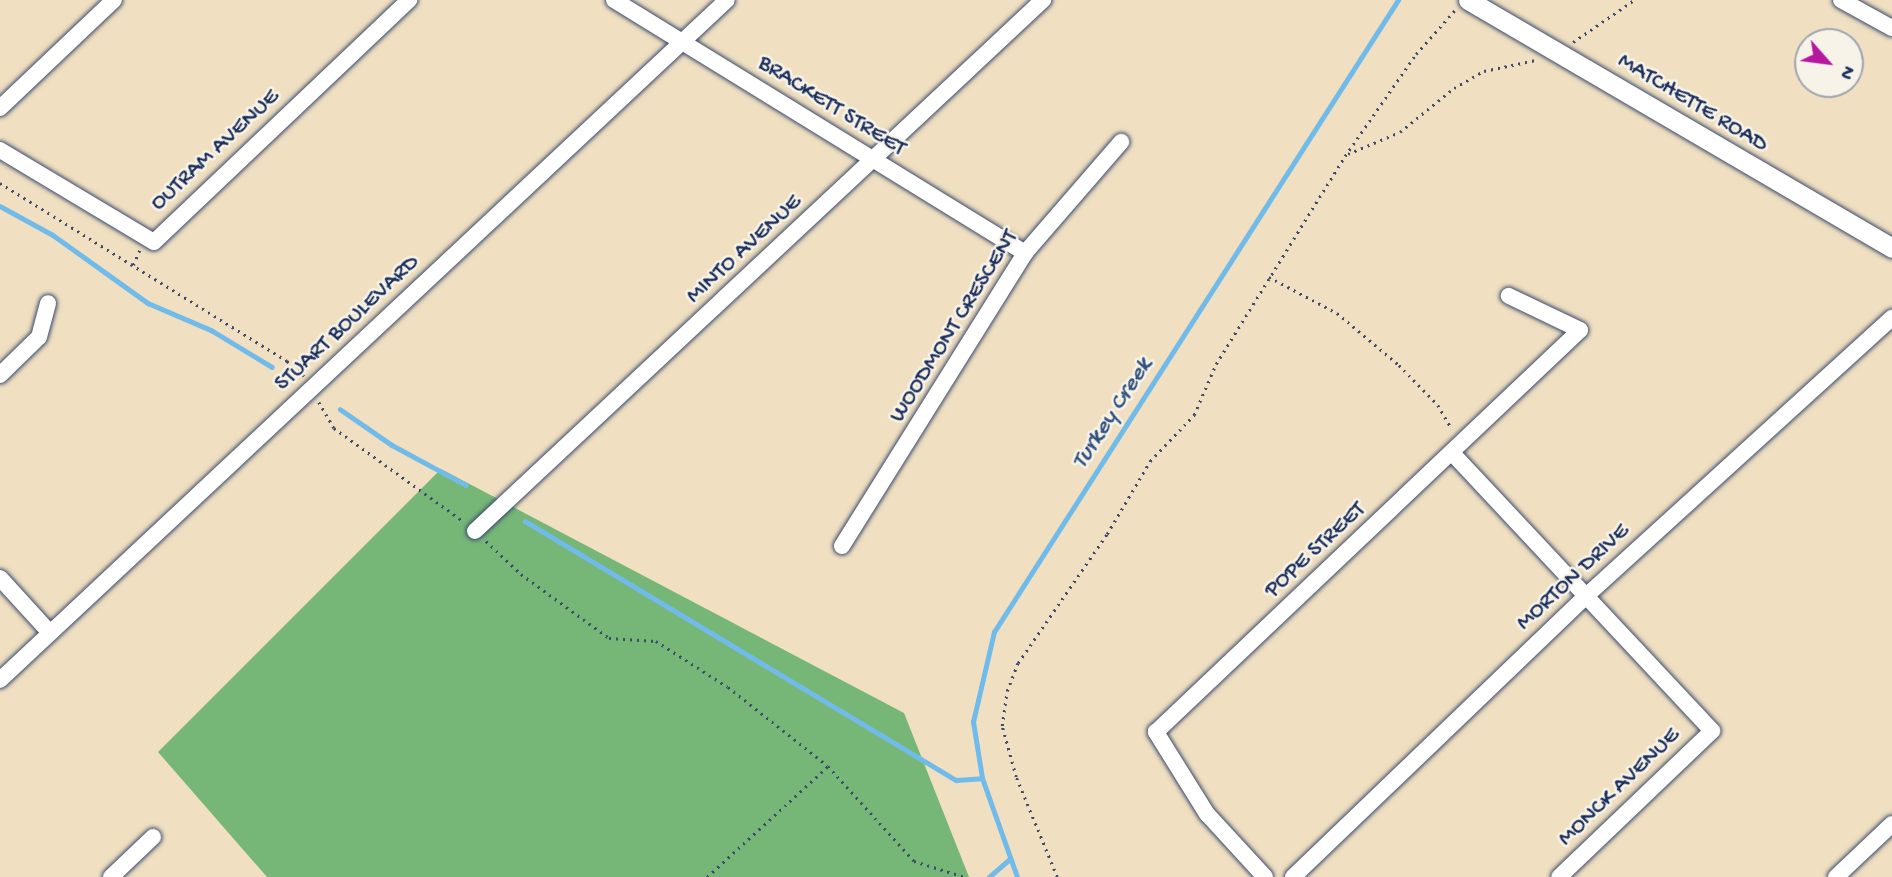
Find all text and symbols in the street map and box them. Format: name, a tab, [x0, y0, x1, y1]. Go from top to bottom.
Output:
north arrow	[1794, 28, 1864, 98]
street label: MATCHETTE ROAD	[1612, 48, 1772, 160]
street label: BRACKETT STREET	[752, 51, 910, 163]
text: N	[1833, 61, 1859, 83]
street label: OUTRAM AVENUE	[146, 84, 286, 218]
street label: MINTO AVENUE	[681, 189, 809, 311]
street label: WOODMONT CRESCENT	[885, 226, 1025, 428]
street label: STUART BOULEVARD	[270, 250, 426, 398]
water label: Turkey Creek	[1066, 353, 1160, 475]
street label: POPE STREET	[1260, 497, 1372, 605]
street label: MORTON DRIVE	[1512, 519, 1636, 637]
street label: MONCK AVENUE	[1553, 723, 1687, 853]

